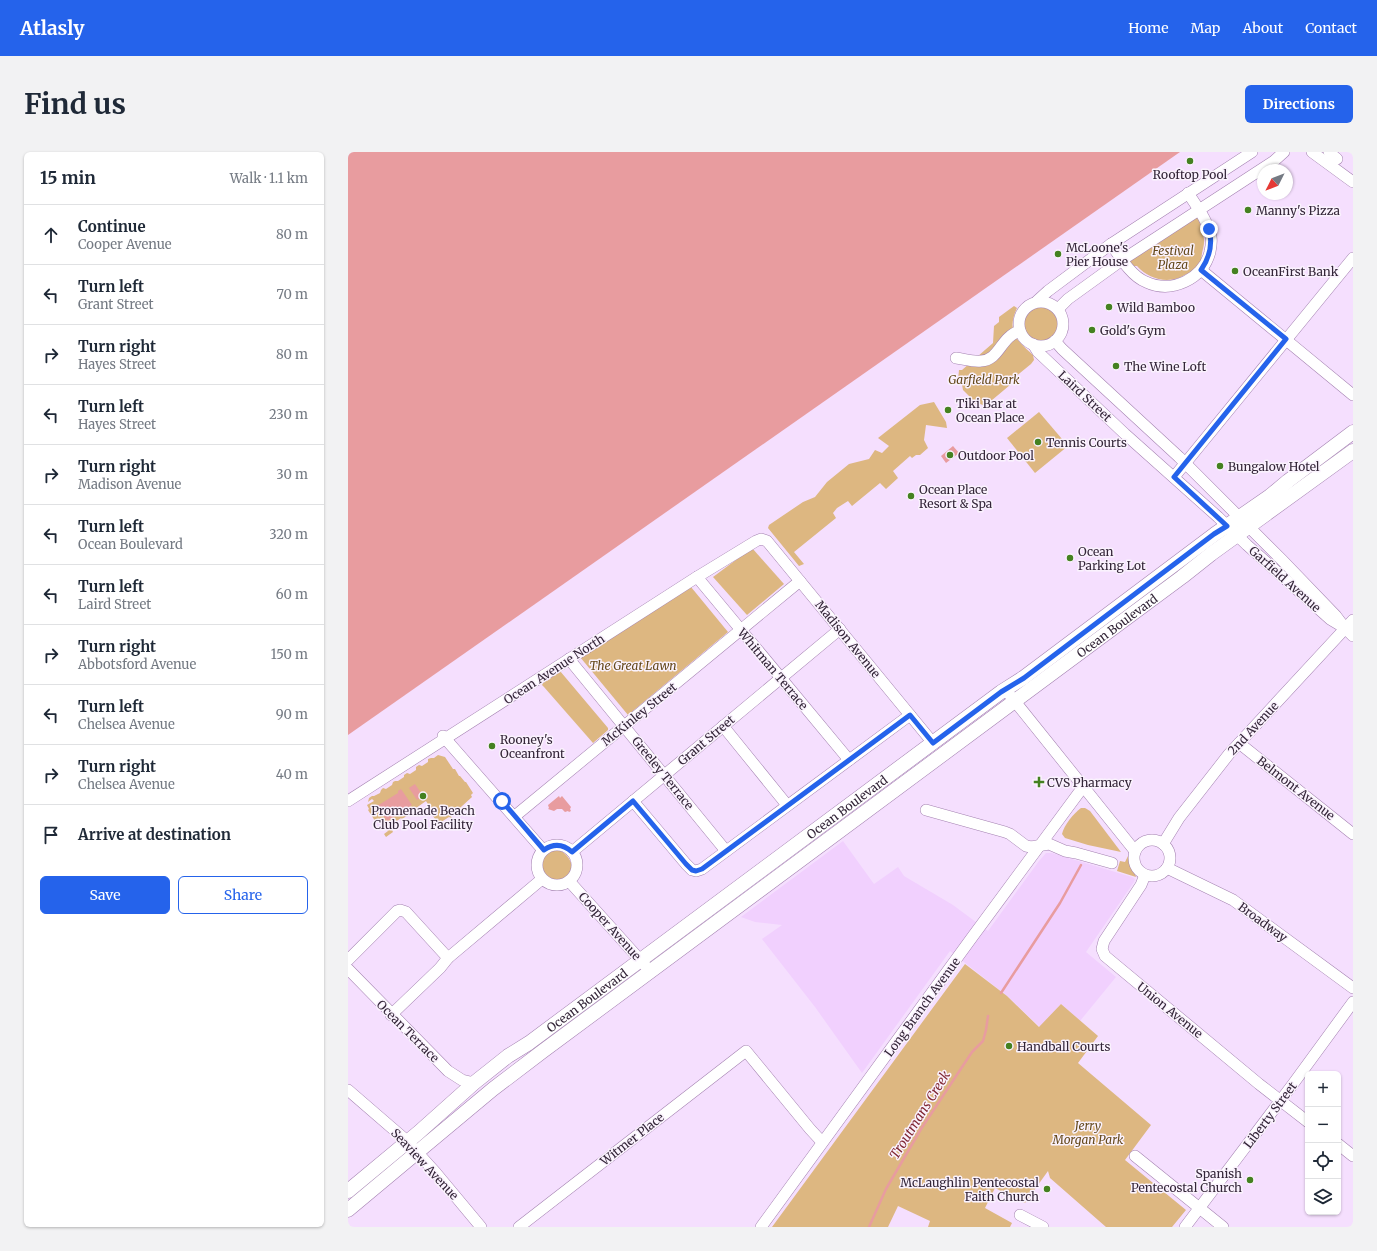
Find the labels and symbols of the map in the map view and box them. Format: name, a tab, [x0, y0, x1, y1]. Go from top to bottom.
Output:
marker: Rooftop Pool	[1185, 156, 1195, 166]
north arrow	[1257, 164, 1293, 200]
place label: Rooftop Pool	[1153, 167, 1227, 182]
place label: Manny's Pizza	[1256, 203, 1341, 218]
marker: Manny's Pizza	[1243, 205, 1253, 215]
route end	[1200, 220, 1218, 238]
place label: McLoone's Pier House	[1066, 240, 1128, 269]
park label: Festival Plaza	[1151, 243, 1194, 272]
marker: McLoone's Pier House	[1053, 249, 1063, 259]
place label: OceanFirst Bank	[1243, 264, 1339, 279]
marker: OceanFirst Bank	[1230, 266, 1240, 276]
place label: Wild Bamboo	[1116, 300, 1195, 315]
marker: Wild Bamboo	[1104, 302, 1114, 312]
place label: Gold's Gym	[1100, 323, 1166, 338]
marker: Gold's Gym	[1087, 325, 1097, 335]
place label: The Wine Loft	[1124, 359, 1206, 374]
marker: The Wine Loft	[1111, 361, 1121, 371]
street label: Laird Street	[1055, 367, 1115, 425]
park label: Garfield Park	[948, 372, 1020, 387]
place label: Tiki Bar at Ocean Place	[956, 396, 1024, 425]
marker: Tiki Bar at Ocean Place	[943, 405, 953, 415]
place label: Tennis Courts	[1046, 435, 1127, 450]
marker: Tennis Courts	[1033, 437, 1043, 447]
place label: Outdoor Pool	[958, 448, 1034, 463]
marker: Outdoor Pool	[945, 450, 955, 460]
place label: Bungalow Hotel	[1228, 459, 1320, 474]
marker: Bungalow Hotel	[1215, 461, 1225, 471]
place label: Ocean Place Resort & Spa	[919, 482, 993, 511]
marker: Ocean Place Resort & Spa	[906, 491, 916, 501]
street label: Garfield Avenue	[1246, 543, 1324, 615]
place label: Ocean Parking Lot	[1078, 544, 1146, 573]
marker: Ocean Parking Lot	[1065, 553, 1075, 563]
street label: Ocean Boulevard	[1073, 591, 1160, 660]
street label: Madison Avenue	[812, 597, 884, 681]
street label: Whitman Terrace	[734, 625, 811, 713]
street label: Ocean Avenue North	[501, 631, 607, 707]
park label: The Great Lawn	[590, 658, 677, 673]
street label: McKinley Street	[598, 679, 680, 749]
street label: 2nd Avenue	[1225, 698, 1281, 758]
street label: Grant Street	[674, 712, 738, 768]
place label: Rooney's Oceanfront	[500, 732, 565, 761]
street label: Greeley Terrace	[629, 733, 697, 813]
marker: Rooney's Oceanfront	[487, 741, 497, 751]
street label: Belmont Avenue	[1254, 753, 1338, 823]
street label: Ocean Boulevard	[803, 772, 890, 842]
place label: CVS Pharmacy	[1047, 775, 1132, 790]
marker: CVS Pharmacy	[1034, 777, 1044, 787]
marker: Promenade Beach Club Pool Facility	[418, 791, 428, 801]
route start	[493, 792, 511, 810]
place label: Promenade Beach Club Pool Facility	[371, 803, 475, 832]
street label: Cooper Avenue	[576, 889, 644, 963]
street label: Broadway	[1235, 899, 1291, 945]
street label: Long Branch Avenue	[881, 954, 963, 1060]
street label: Ocean Boulevard	[543, 965, 630, 1035]
street label: Union Avenue	[1134, 979, 1206, 1041]
street label: Ocean Terrace	[374, 997, 442, 1065]
place label: Handball Courts	[1017, 1039, 1111, 1054]
marker: Handball Courts	[1004, 1041, 1014, 1051]
water label: Troutmans Creek	[886, 1068, 954, 1162]
street label: Liberty Street	[1240, 1079, 1300, 1151]
street label: Witmer Place	[596, 1109, 667, 1169]
park label: Jerry Morgan Park	[1052, 1118, 1124, 1147]
street label: Seaview Avenue	[388, 1125, 462, 1203]
place label: Spanish Pentecostal Church	[1131, 1166, 1242, 1195]
place label: McLaughlin Pentecostal Faith Church	[900, 1175, 1039, 1204]
marker: Spanish Pentecostal Church	[1245, 1175, 1255, 1185]
marker: McLaughlin Pentecostal Faith Church	[1042, 1184, 1052, 1194]

